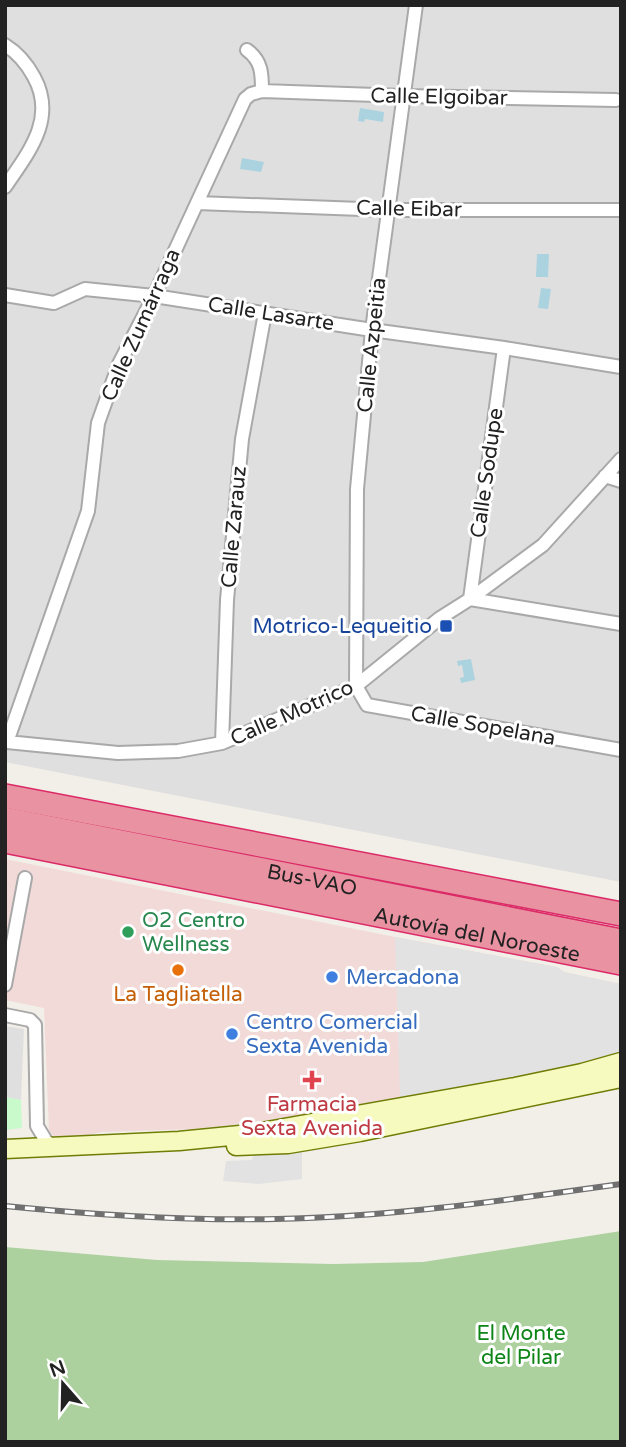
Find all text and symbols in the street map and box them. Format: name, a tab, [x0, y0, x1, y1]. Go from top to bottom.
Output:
street label: Calle Elgoibar	[370, 83, 508, 111]
street label: Calle Eibar	[356, 196, 462, 222]
street label: Calle Zumárraga	[96, 245, 186, 405]
street label: Calle Azpeitia	[352, 276, 392, 414]
street label: Calle Lasarte	[206, 292, 336, 336]
street label: Calle Sodupe	[465, 406, 509, 540]
street label: Calle Zarauz	[216, 465, 252, 589]
place label: Motrico-Lequeitio	[252, 614, 432, 639]
marker: Motrico-Lequeitio	[438, 618, 454, 634]
street label: Calle Motrico	[227, 675, 357, 751]
street label: Calle Sopelana	[409, 701, 557, 751]
street label: Bus-VAO	[265, 859, 359, 901]
street label: Autovía del Noroeste	[372, 902, 582, 967]
place label: O2 Centro Wellness	[142, 908, 245, 957]
marker: O2 Centro Wellness	[120, 924, 136, 940]
marker: La Tagliatella	[170, 962, 186, 978]
place label: Mercadona	[346, 965, 459, 990]
marker: Mercadona	[324, 969, 340, 985]
place label: La Tagliatella	[113, 982, 243, 1007]
place label: Centro Comercial Sexta Avenida	[246, 1010, 418, 1059]
marker: Centro Comercial Sexta Avenida	[224, 1026, 240, 1042]
marker: Farmacia Sexta Avenida	[304, 1072, 320, 1088]
place label: Farmacia Sexta Avenida	[241, 1092, 383, 1141]
park label: El Monte del Pilar	[476, 1321, 566, 1370]
north arrow	[28, 1349, 98, 1419]
text: N	[47, 1356, 68, 1382]

